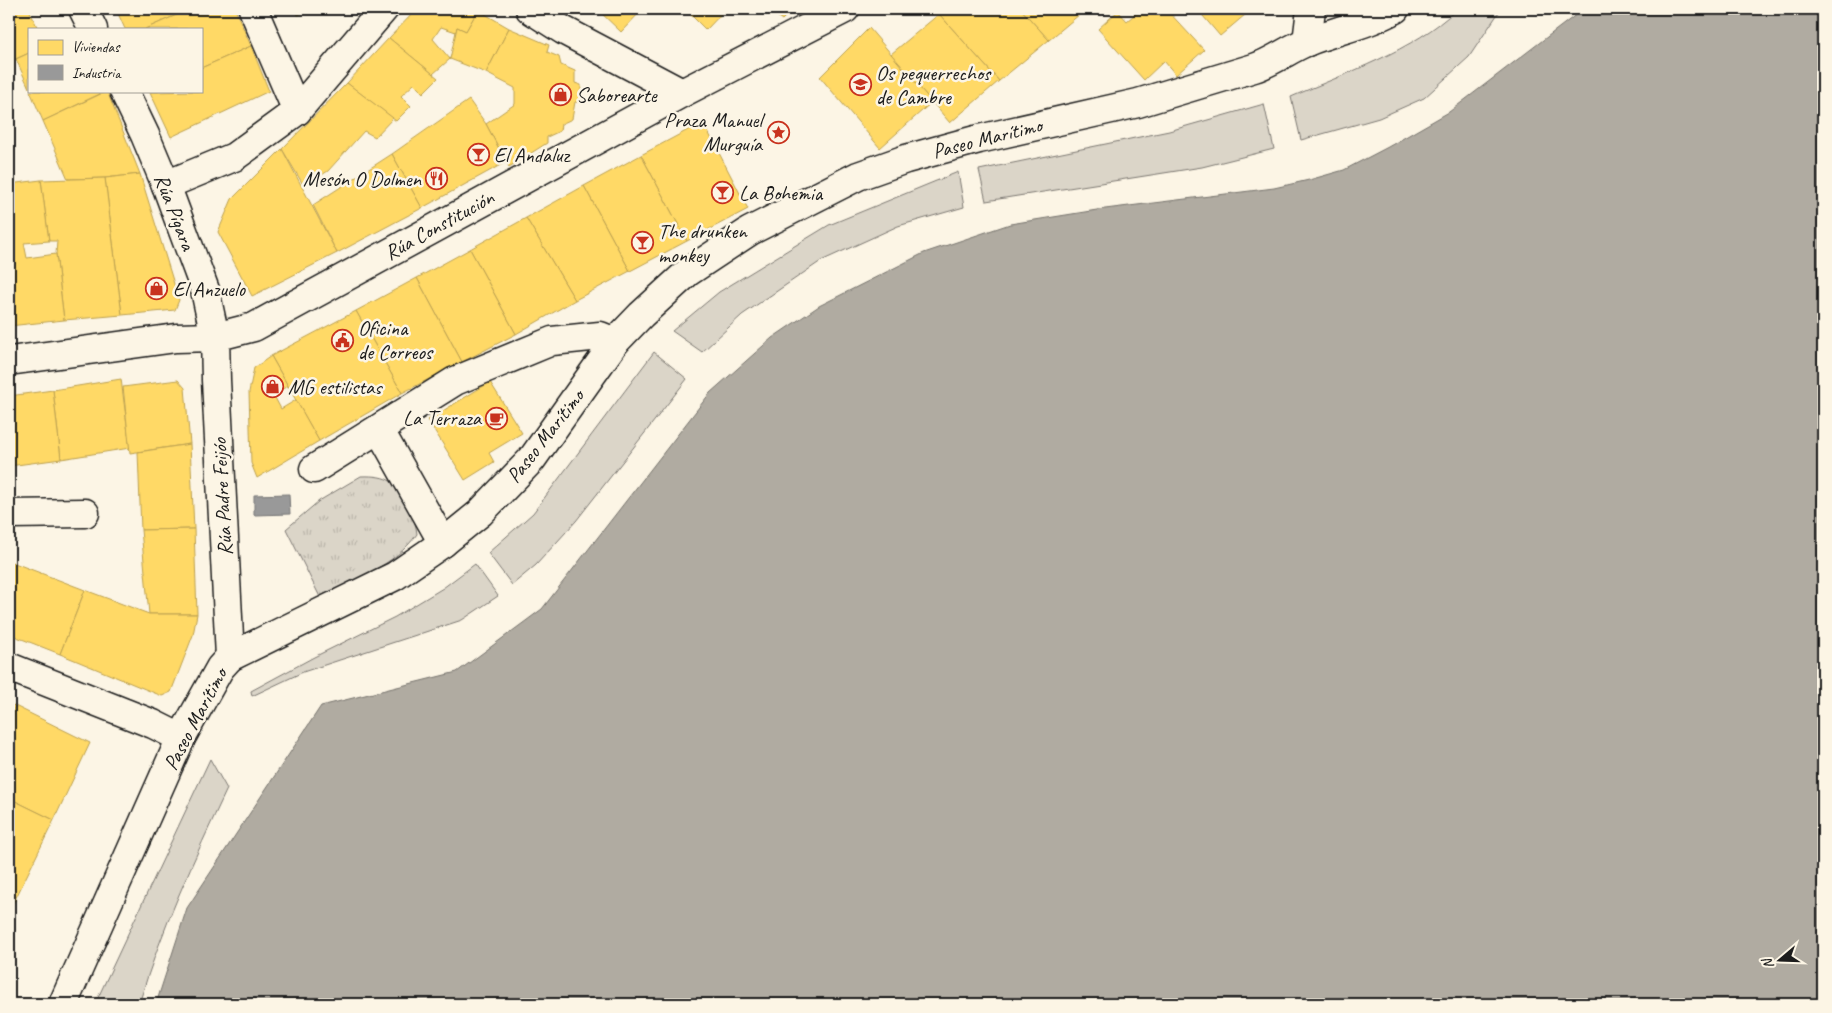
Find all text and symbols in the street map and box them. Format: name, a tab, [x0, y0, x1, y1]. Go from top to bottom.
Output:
legend	[28, 28, 202, 92]
text: Viviendas	[72, 38, 121, 57]
place label: Os pequerrechos de Cambre	[876, 60, 992, 110]
text: Industria	[72, 64, 122, 83]
school or university icon: Os pequerrechos de Cambre	[848, 73, 872, 97]
place label: Saborearte	[576, 82, 658, 108]
shop icon: Saborearte	[548, 83, 572, 107]
place label: Praza Manuel Murguía	[664, 107, 765, 157]
street label: Paseo Marítimo	[930, 111, 1047, 164]
place icon: Praza Manuel Murguía	[766, 120, 790, 144]
place label: El Andaluz	[494, 142, 571, 168]
bar icon: El Andaluz	[466, 143, 490, 167]
place label: Mesón O Dolmen	[303, 166, 422, 192]
restaurant icon: Mesón O Dolmen	[425, 167, 449, 191]
street label: Rúa Pígara	[149, 170, 202, 255]
place label: La Bohemia	[739, 180, 824, 206]
bar icon: La Bohemia	[711, 181, 735, 205]
street label: Rúa Constitución	[380, 184, 499, 266]
place label: The drunken monkey	[658, 218, 748, 268]
bar icon: The drunken monkey	[630, 231, 654, 255]
place label: El Anzuelo	[173, 276, 246, 302]
shop icon: El Anzuelo	[145, 277, 169, 301]
place label: Oficina de Correos	[358, 315, 434, 365]
public building icon: Oficina de Correos	[330, 328, 354, 352]
place label: MG estilistas	[288, 374, 383, 400]
shop icon: MG estilistas	[260, 375, 284, 399]
street label: Paseo Marítimo	[500, 382, 591, 488]
place label: La Terraza	[403, 405, 483, 431]
cafe icon: La Terraza	[485, 406, 509, 430]
street label: Rúa Padre Feijóo	[206, 436, 238, 556]
street label: Paseo Marítimo	[157, 661, 234, 774]
north arrow	[1754, 936, 1804, 986]
text: N	[1758, 955, 1778, 971]

